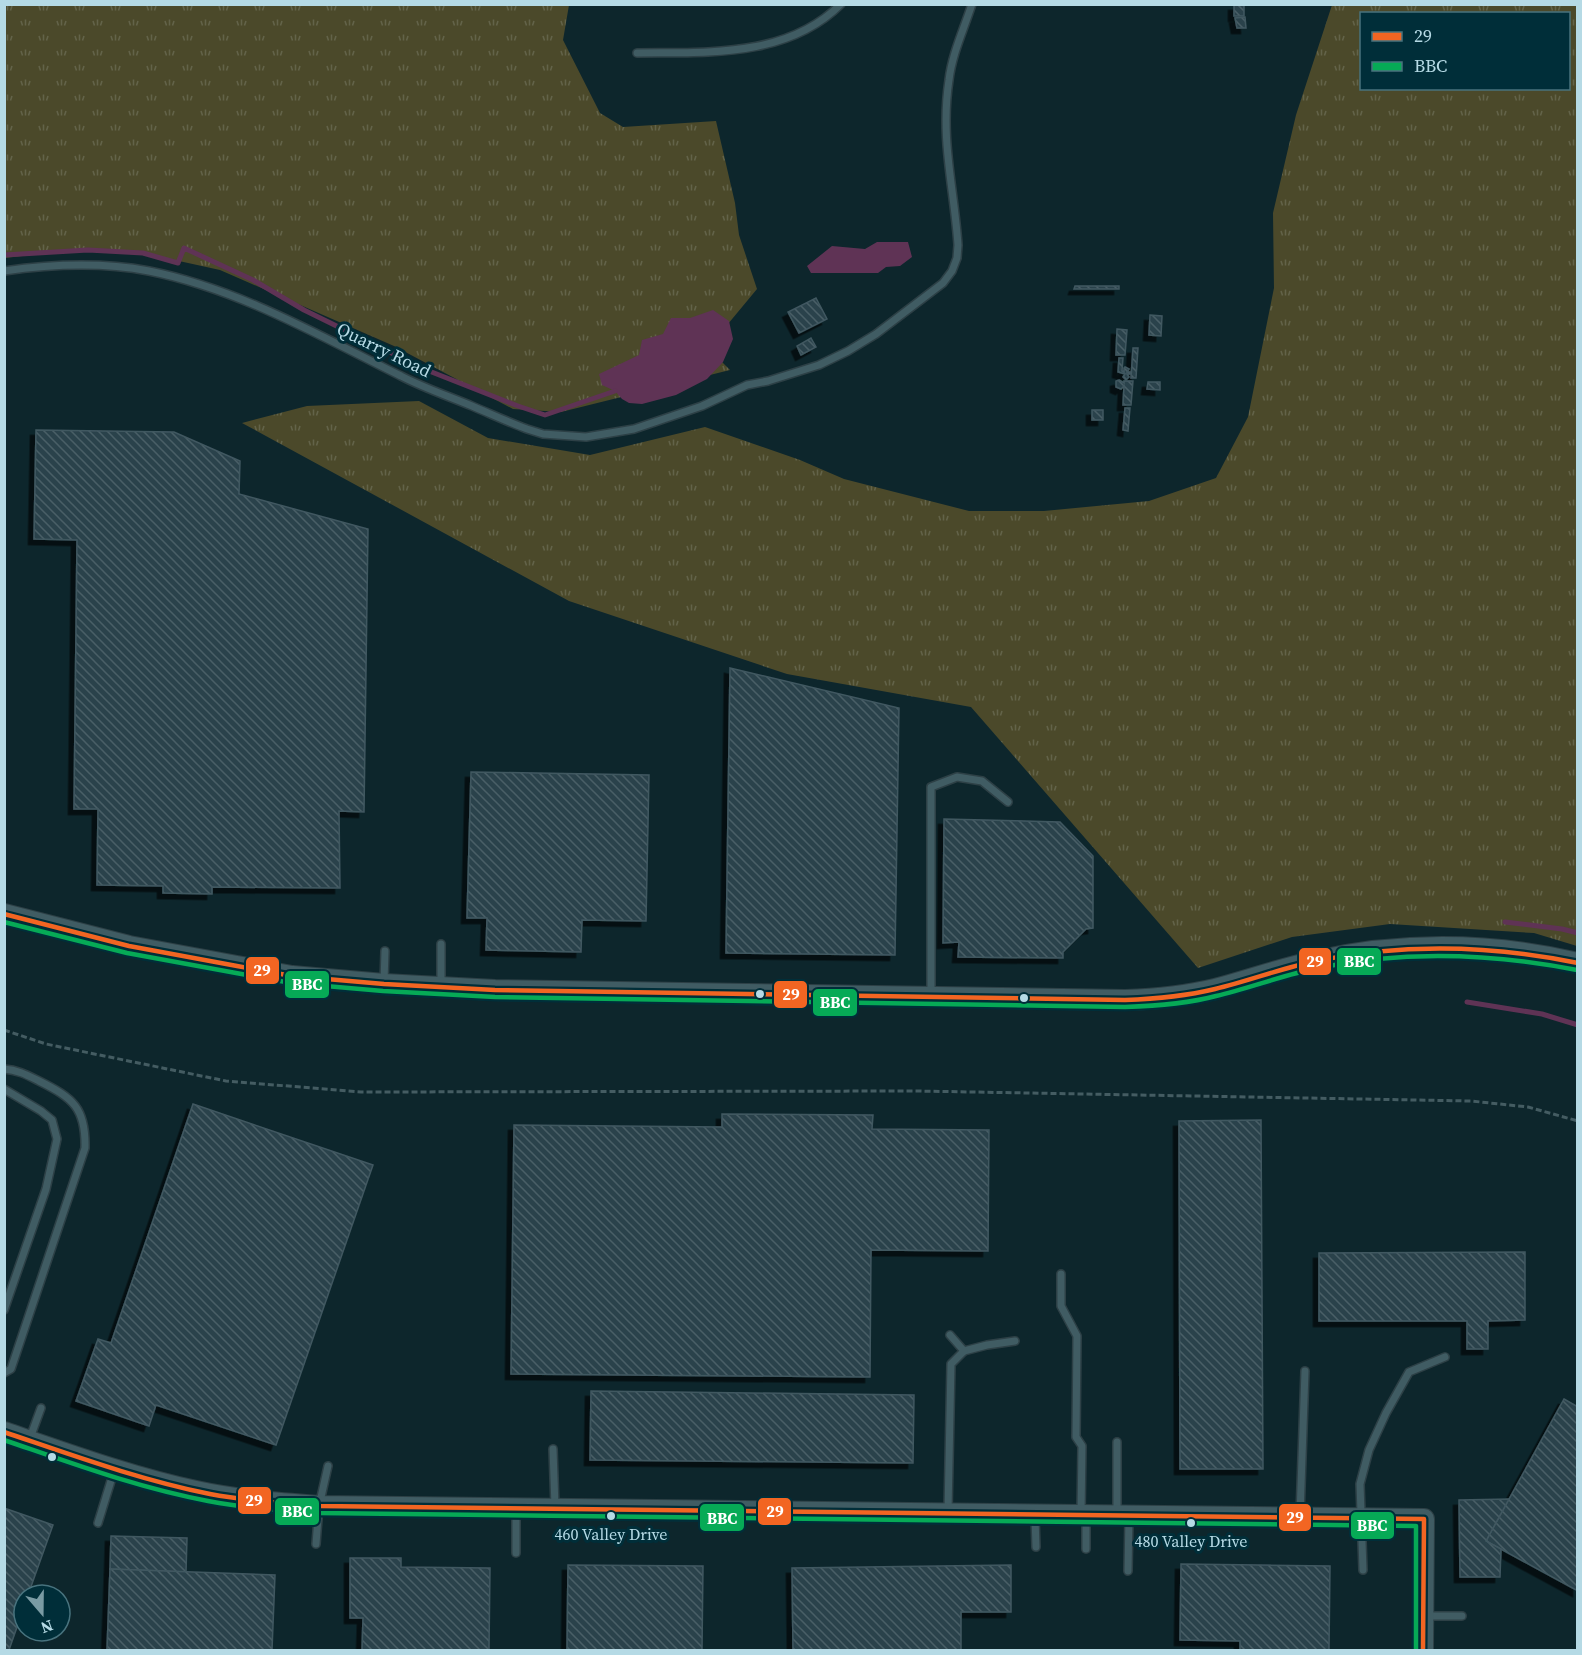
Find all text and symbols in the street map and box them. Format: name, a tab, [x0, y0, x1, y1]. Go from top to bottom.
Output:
legend	[1360, 12, 1570, 90]
text: 29	[1414, 23, 1432, 48]
text: BBC	[1414, 53, 1447, 78]
street label: Quarry Road	[333, 316, 435, 383]
line badge: 29	[1298, 947, 1332, 976]
line badge: BBC	[1336, 947, 1382, 976]
text: 29	[1306, 950, 1324, 972]
text: BBC	[1344, 950, 1374, 972]
line badge: 29	[245, 956, 280, 985]
text: 29	[253, 959, 271, 981]
line badge: BBC	[284, 970, 330, 999]
text: BBC	[292, 973, 322, 995]
line badge: 29	[773, 980, 808, 1009]
text: 29	[782, 983, 800, 1005]
unlabelled marker	[754, 988, 766, 1000]
line badge: BBC	[812, 988, 858, 1017]
text: BBC	[820, 991, 850, 1013]
unlabelled marker	[1018, 992, 1030, 1004]
unlabelled marker	[46, 1451, 58, 1463]
line badge: 29	[237, 1486, 272, 1515]
text: 29	[245, 1489, 263, 1511]
line badge: BBC	[274, 1497, 320, 1526]
line badge: 29	[757, 1497, 792, 1526]
text: BBC	[282, 1500, 312, 1522]
text: 29	[766, 1500, 784, 1522]
line badge: BBC	[699, 1503, 745, 1532]
line badge: 29	[1278, 1503, 1312, 1532]
text: 29	[1286, 1506, 1304, 1528]
text: BBC	[707, 1507, 737, 1529]
marker: 460 Valley Drive	[605, 1510, 617, 1522]
line badge: BBC	[1350, 1511, 1395, 1540]
text: BBC	[1357, 1514, 1387, 1536]
marker: 480 Valley Drive	[1185, 1517, 1197, 1529]
place label: 460 Valley Drive	[555, 1523, 667, 1545]
place label: 480 Valley Drive	[1135, 1530, 1247, 1552]
north arrow	[12, 1583, 72, 1643]
text: N	[38, 1615, 56, 1640]

